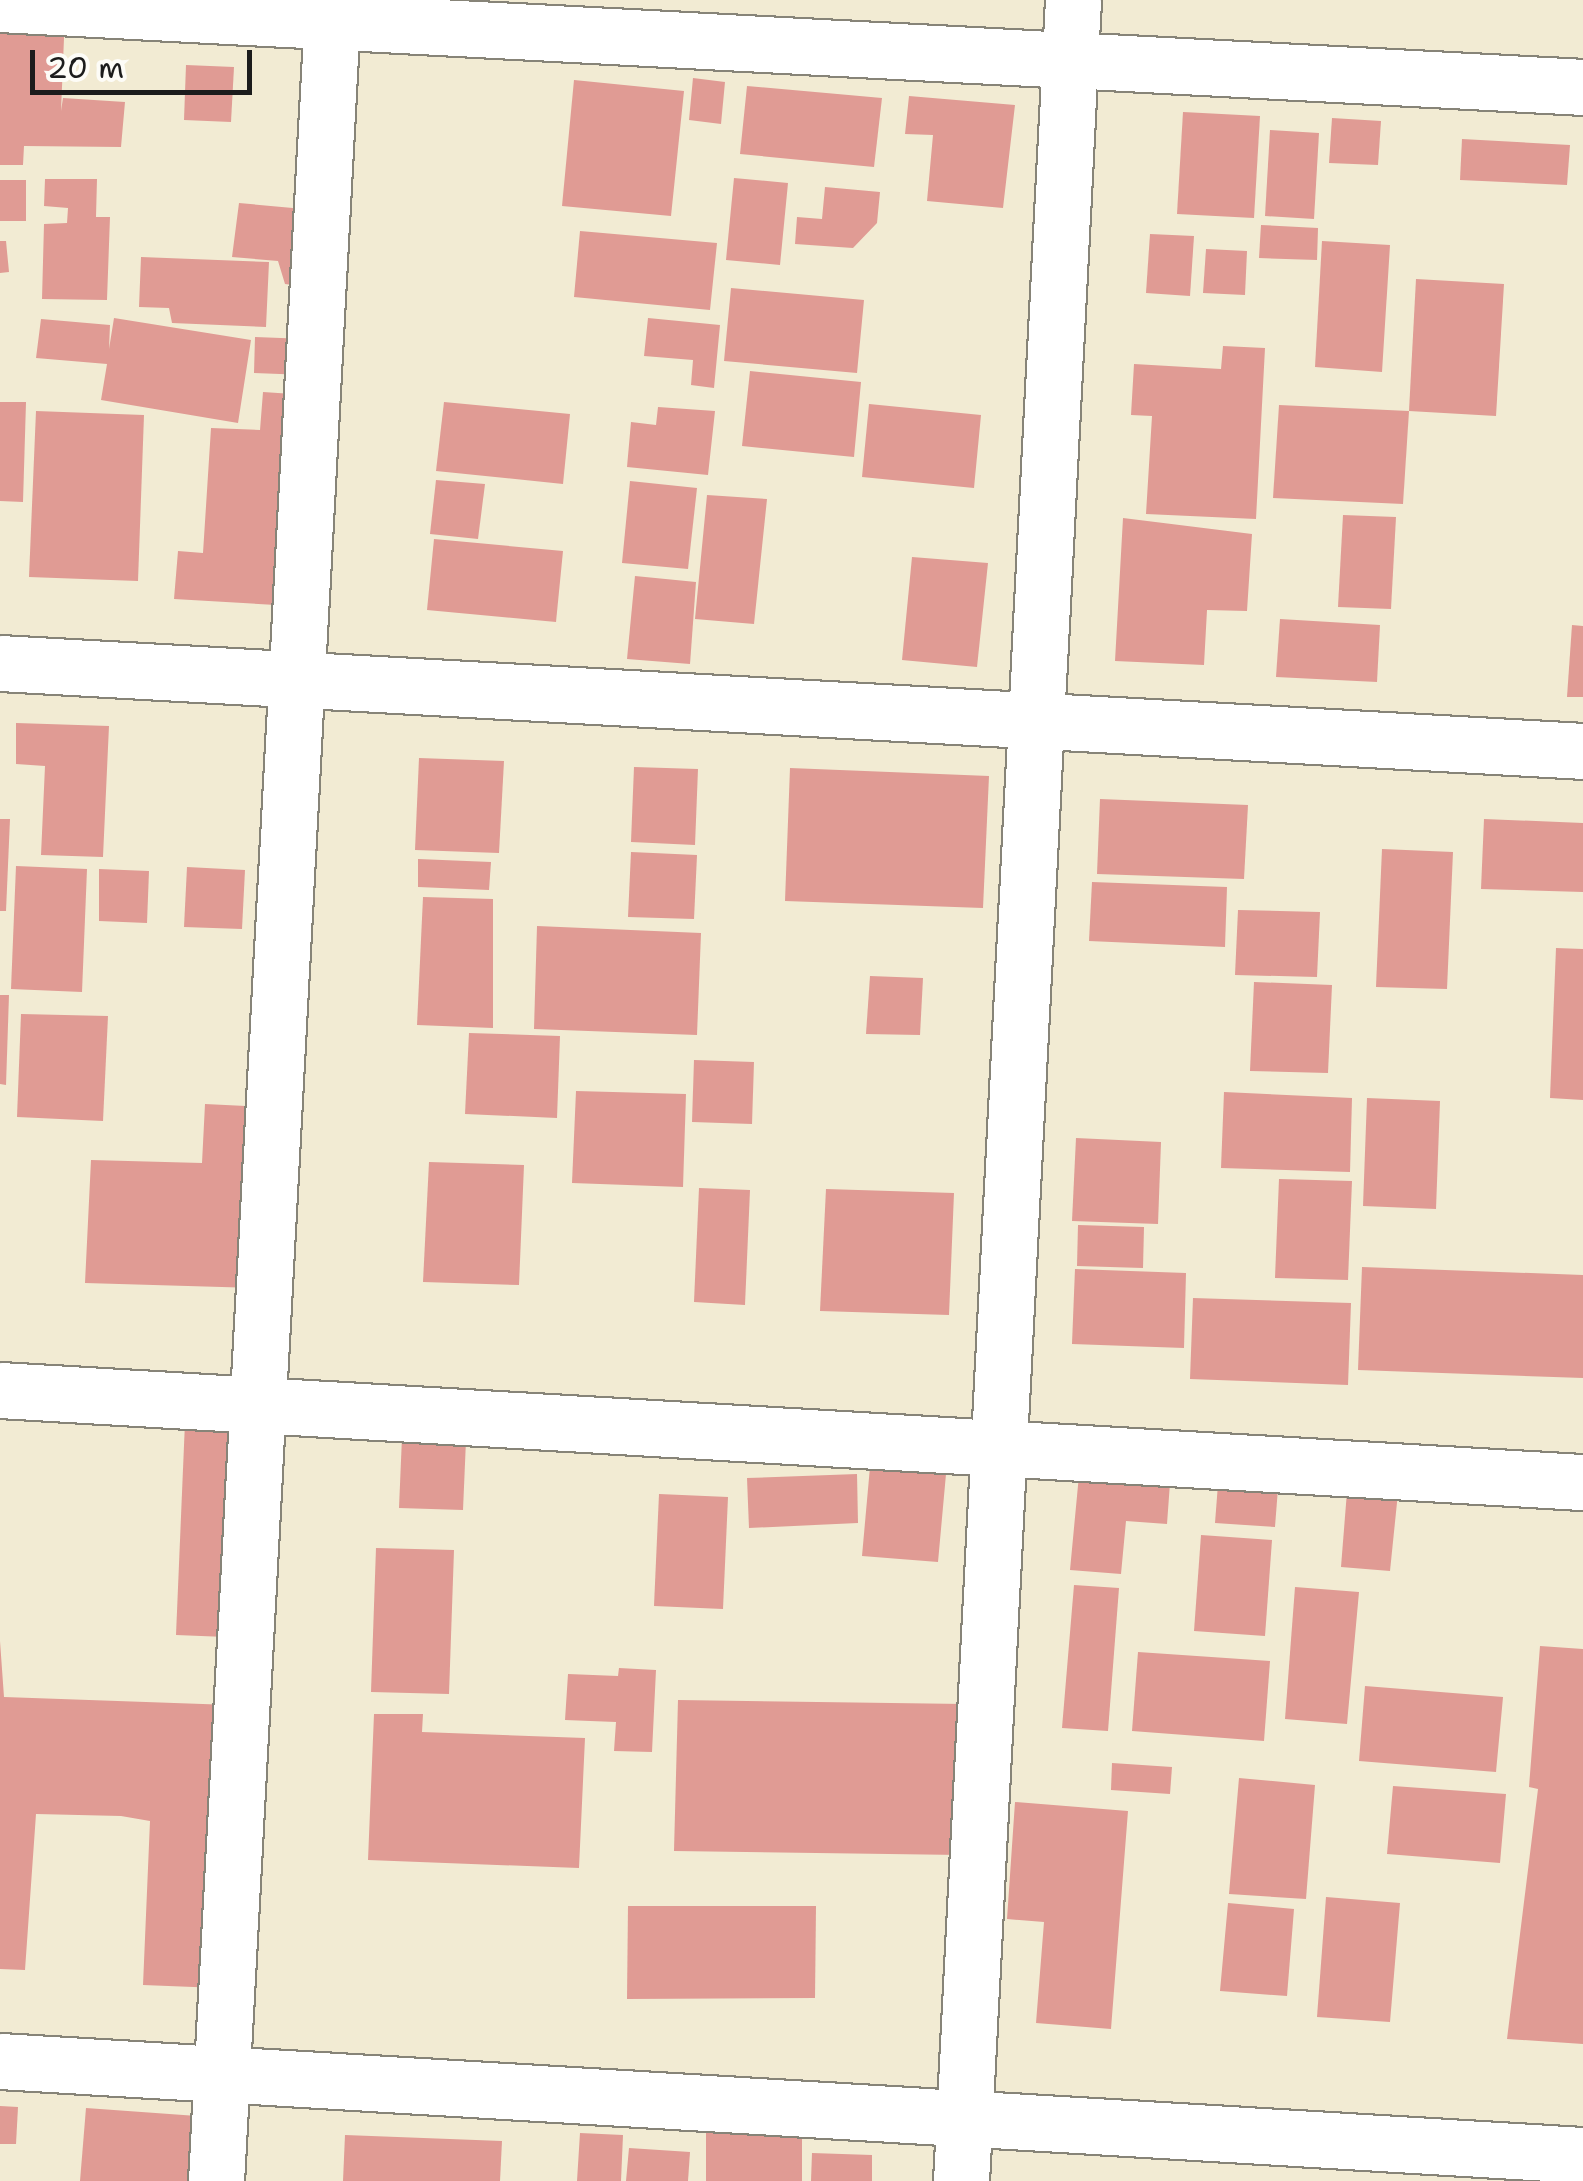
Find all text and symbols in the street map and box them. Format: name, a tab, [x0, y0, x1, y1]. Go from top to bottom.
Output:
scale bar	[35, 30, 258, 92]
text: 20 m	[47, 47, 124, 88]

